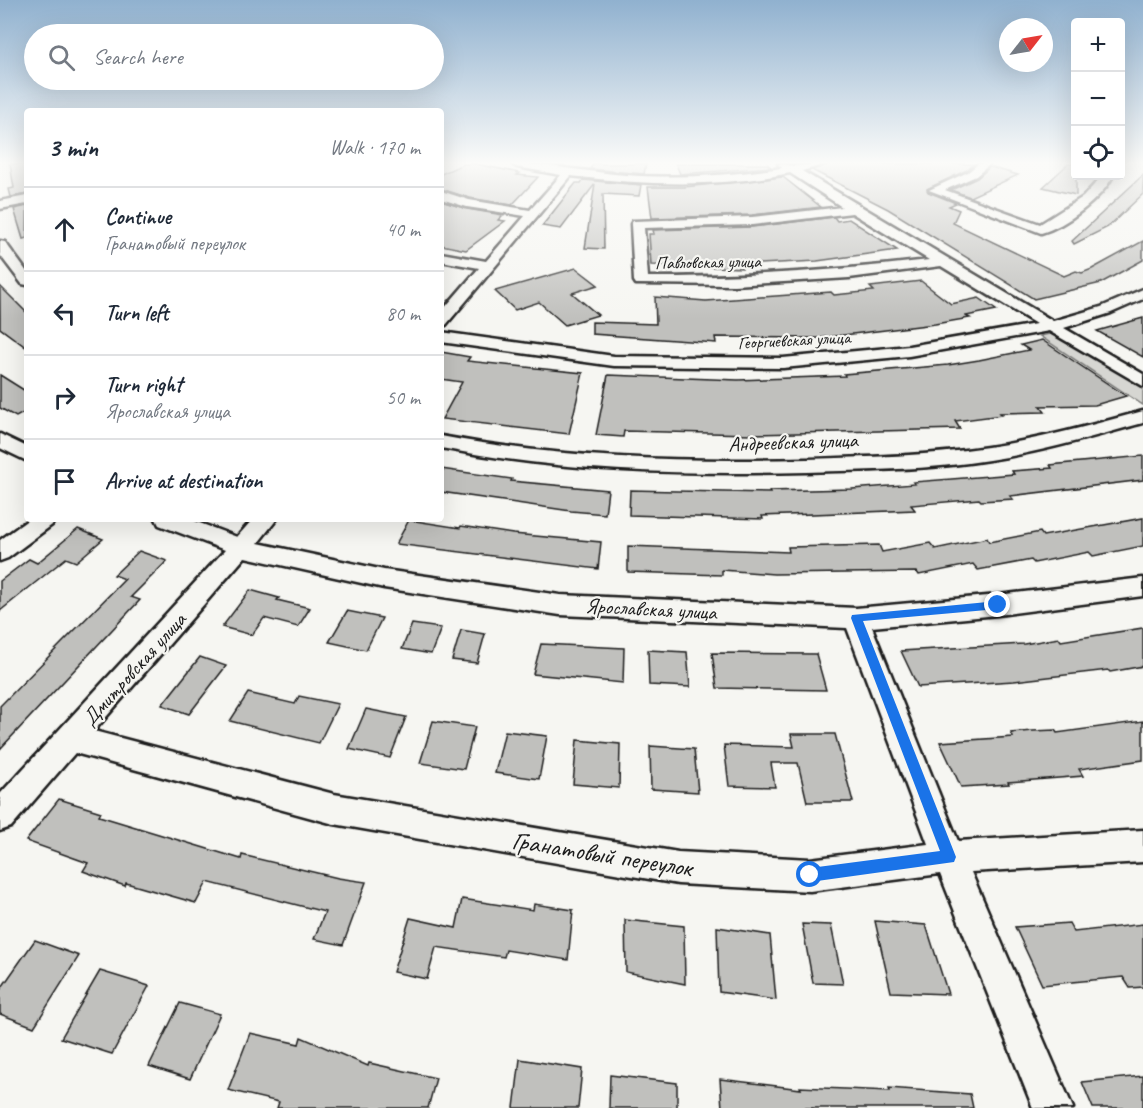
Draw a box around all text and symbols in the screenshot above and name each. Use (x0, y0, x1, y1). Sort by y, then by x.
north arrow (999, 18, 1053, 72)
map controls (1071, 18, 1125, 180)
button: + (1071, 18, 1125, 72)
search box (24, 24, 444, 90)
icon: search (45, 41, 78, 74)
text: Search here (93, 43, 183, 71)
button: − (1071, 72, 1125, 126)
button: locate (1071, 126, 1125, 180)
text: 3 min (48, 131, 98, 164)
text: Walk · 170 m (330, 135, 420, 160)
text: Continue (105, 203, 171, 231)
icon: ahead (48, 213, 81, 246)
text: 40 m (386, 217, 420, 242)
text: Гранатовый переулок (105, 231, 245, 256)
street label: Павловская улица (655, 250, 762, 274)
icon: left (48, 297, 81, 330)
text: Turn left (105, 299, 169, 327)
text: 80 m (386, 301, 420, 326)
street label: Георгиевская улица (737, 326, 853, 354)
text: Turn right (105, 371, 182, 399)
icon: right (48, 381, 81, 414)
text: 50 m (386, 385, 420, 410)
text: Ярославская улица (105, 399, 230, 424)
street label: Андреевская улица (728, 427, 860, 457)
icon: arrive (48, 465, 81, 498)
text: Arrive at destination (105, 467, 262, 495)
route end (984, 591, 1010, 617)
street label: Ярославская улица (585, 593, 719, 626)
street label: Дмитровская улица (76, 606, 193, 731)
street label: Гранатовый переулок (510, 823, 697, 885)
route start (796, 861, 822, 887)

